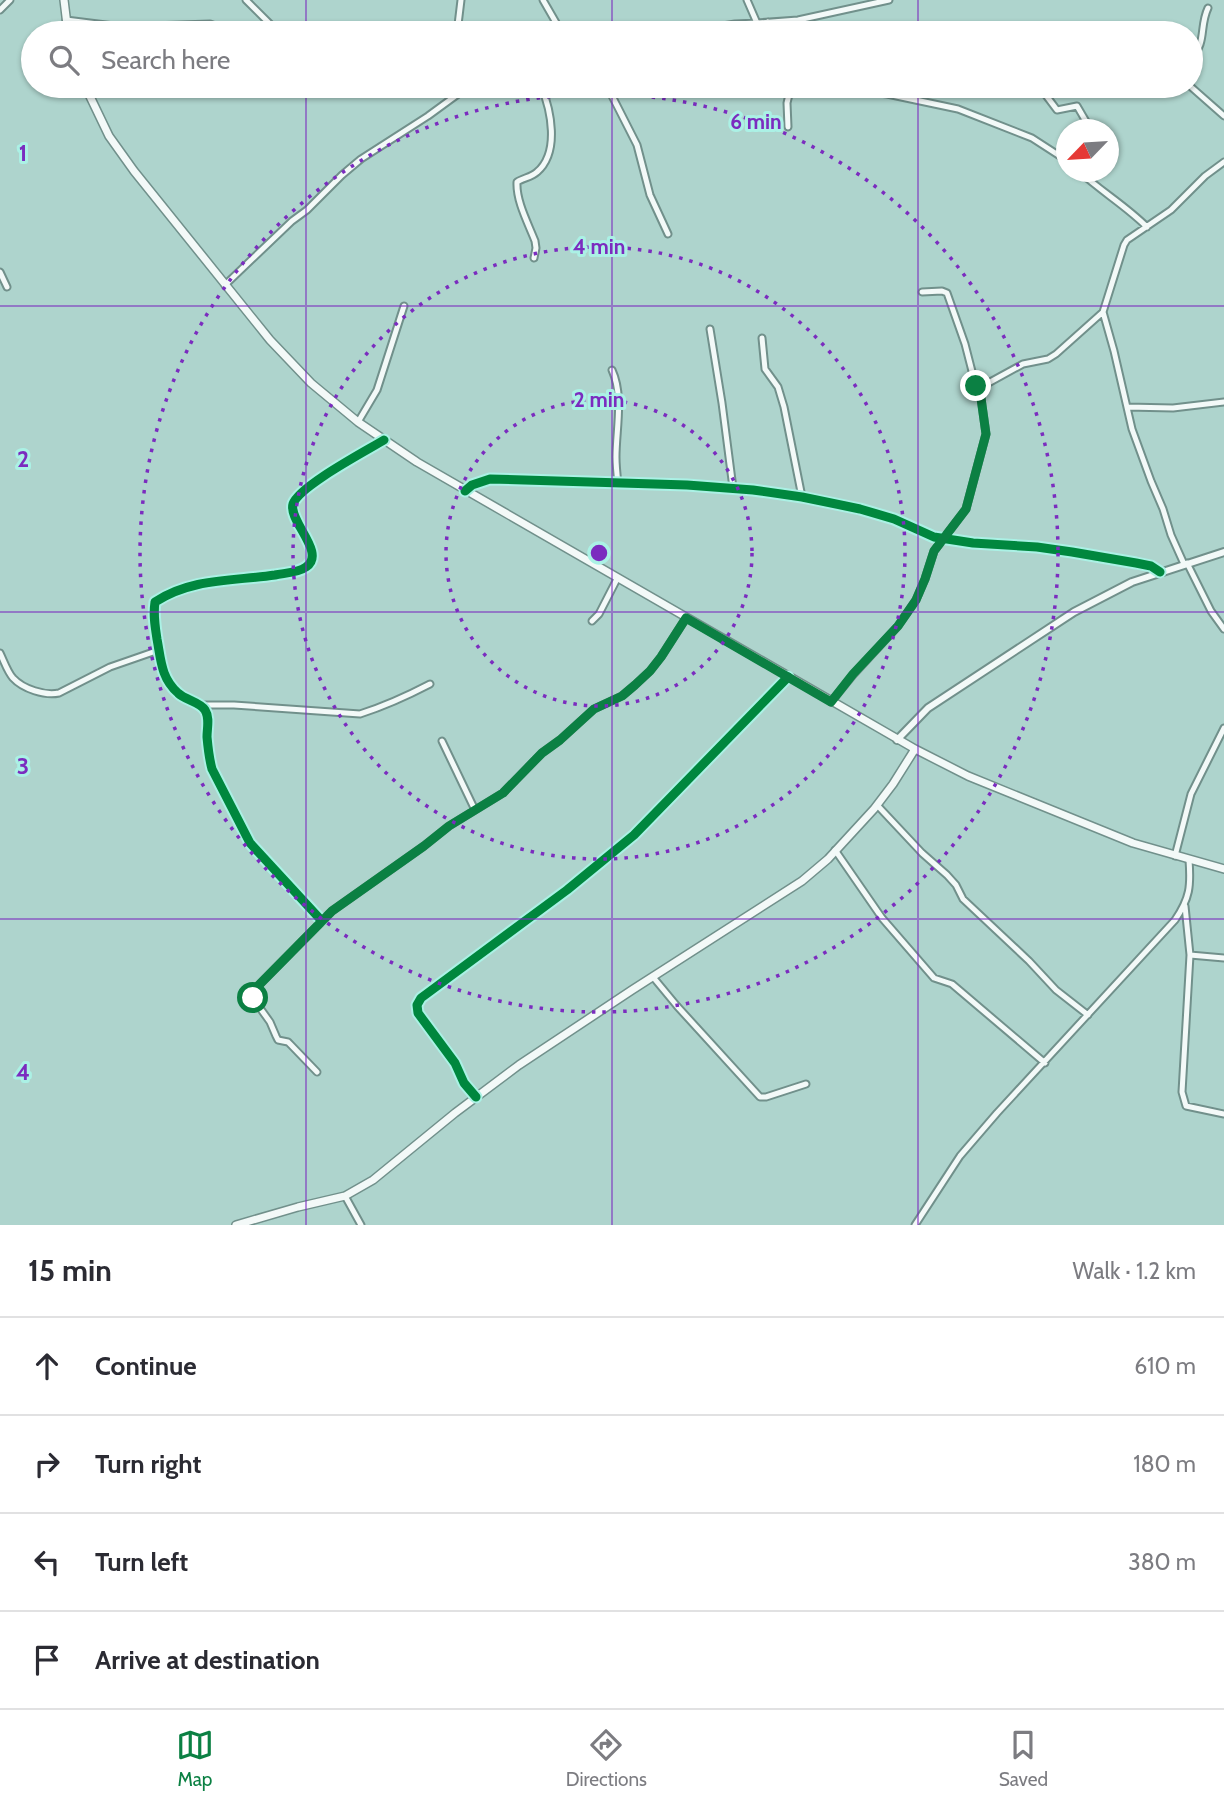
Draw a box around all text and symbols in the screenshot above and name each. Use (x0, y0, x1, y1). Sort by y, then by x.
search box (21, 21, 1203, 98)
icon: search (45, 41, 83, 79)
text: Search here (101, 44, 230, 76)
text: 6 min (730, 109, 782, 134)
north arrow (1056, 119, 1119, 182)
text: 1 (19, 139, 27, 167)
text: 4 min (573, 234, 625, 259)
route end (960, 370, 991, 401)
text: 2 min (574, 387, 624, 412)
text: 2 (17, 445, 29, 473)
centre of rings (587, 541, 611, 565)
text: 3 (17, 752, 29, 780)
route start (237, 982, 268, 1013)
text: 4 (16, 1058, 30, 1086)
text: 15 min (28, 1252, 112, 1289)
text: Walk · 1.2 km (1073, 1257, 1196, 1285)
icon: ahead (28, 1347, 66, 1385)
text: Continue (95, 1350, 197, 1382)
text: 610 m (1134, 1352, 1196, 1380)
icon: right (28, 1445, 66, 1483)
text: Turn right (95, 1448, 201, 1480)
text: 180 m (1133, 1450, 1196, 1478)
icon: left (28, 1543, 66, 1581)
text: Turn left (95, 1546, 188, 1578)
text: 380 m (1128, 1548, 1196, 1576)
icon: arrive (28, 1641, 66, 1679)
text: Arrive at destination (95, 1644, 320, 1676)
tab: Map (176, 1726, 214, 1791)
tab: Directions (566, 1726, 647, 1791)
tab: Saved (999, 1726, 1048, 1791)

